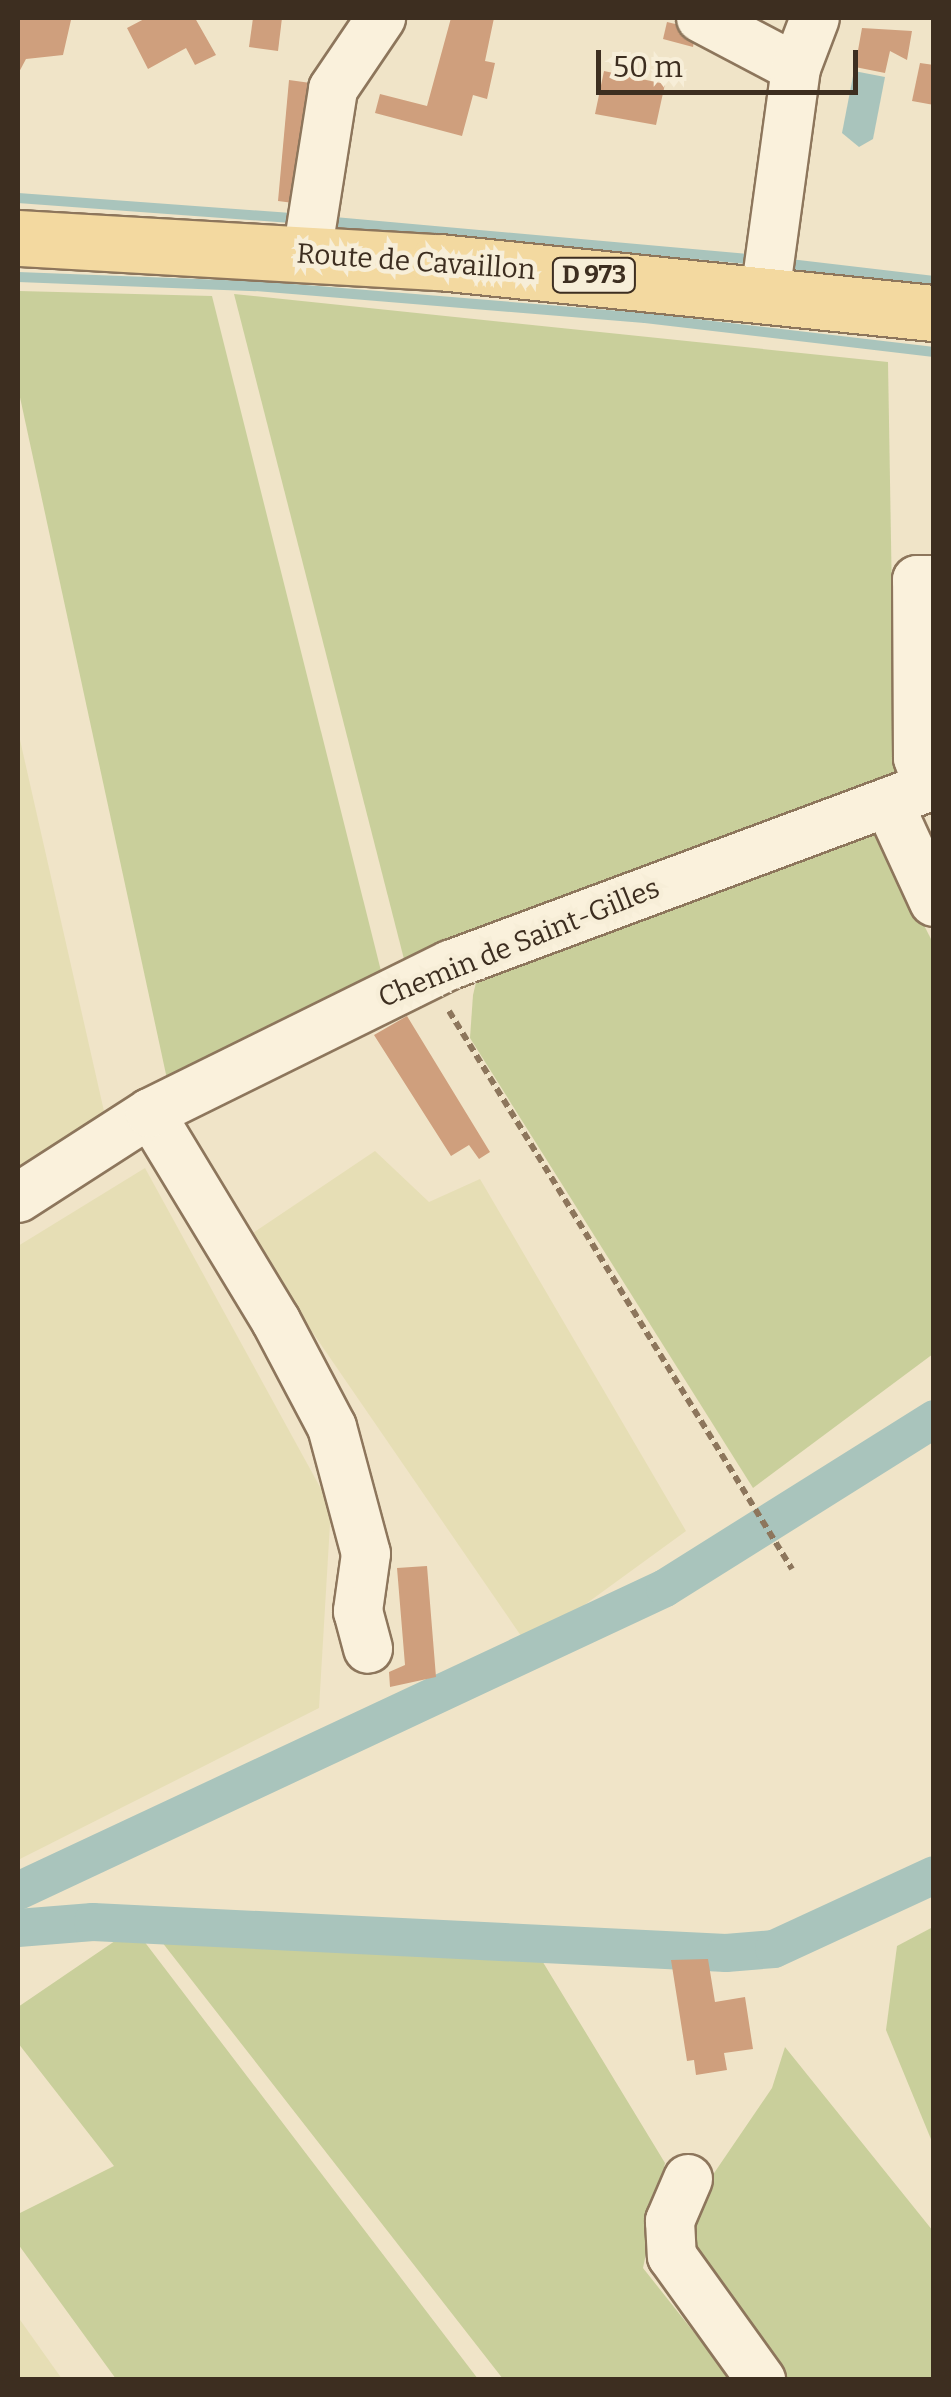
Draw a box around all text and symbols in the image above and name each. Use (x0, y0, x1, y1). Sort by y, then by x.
scale bar (601, 30, 864, 92)
text: 50 m (613, 49, 683, 85)
street label: Route de Cavaillon (295, 237, 537, 287)
road number: D 973 (552, 255, 636, 295)
street label: Chemin de Saint-Gilles (374, 871, 664, 1015)

